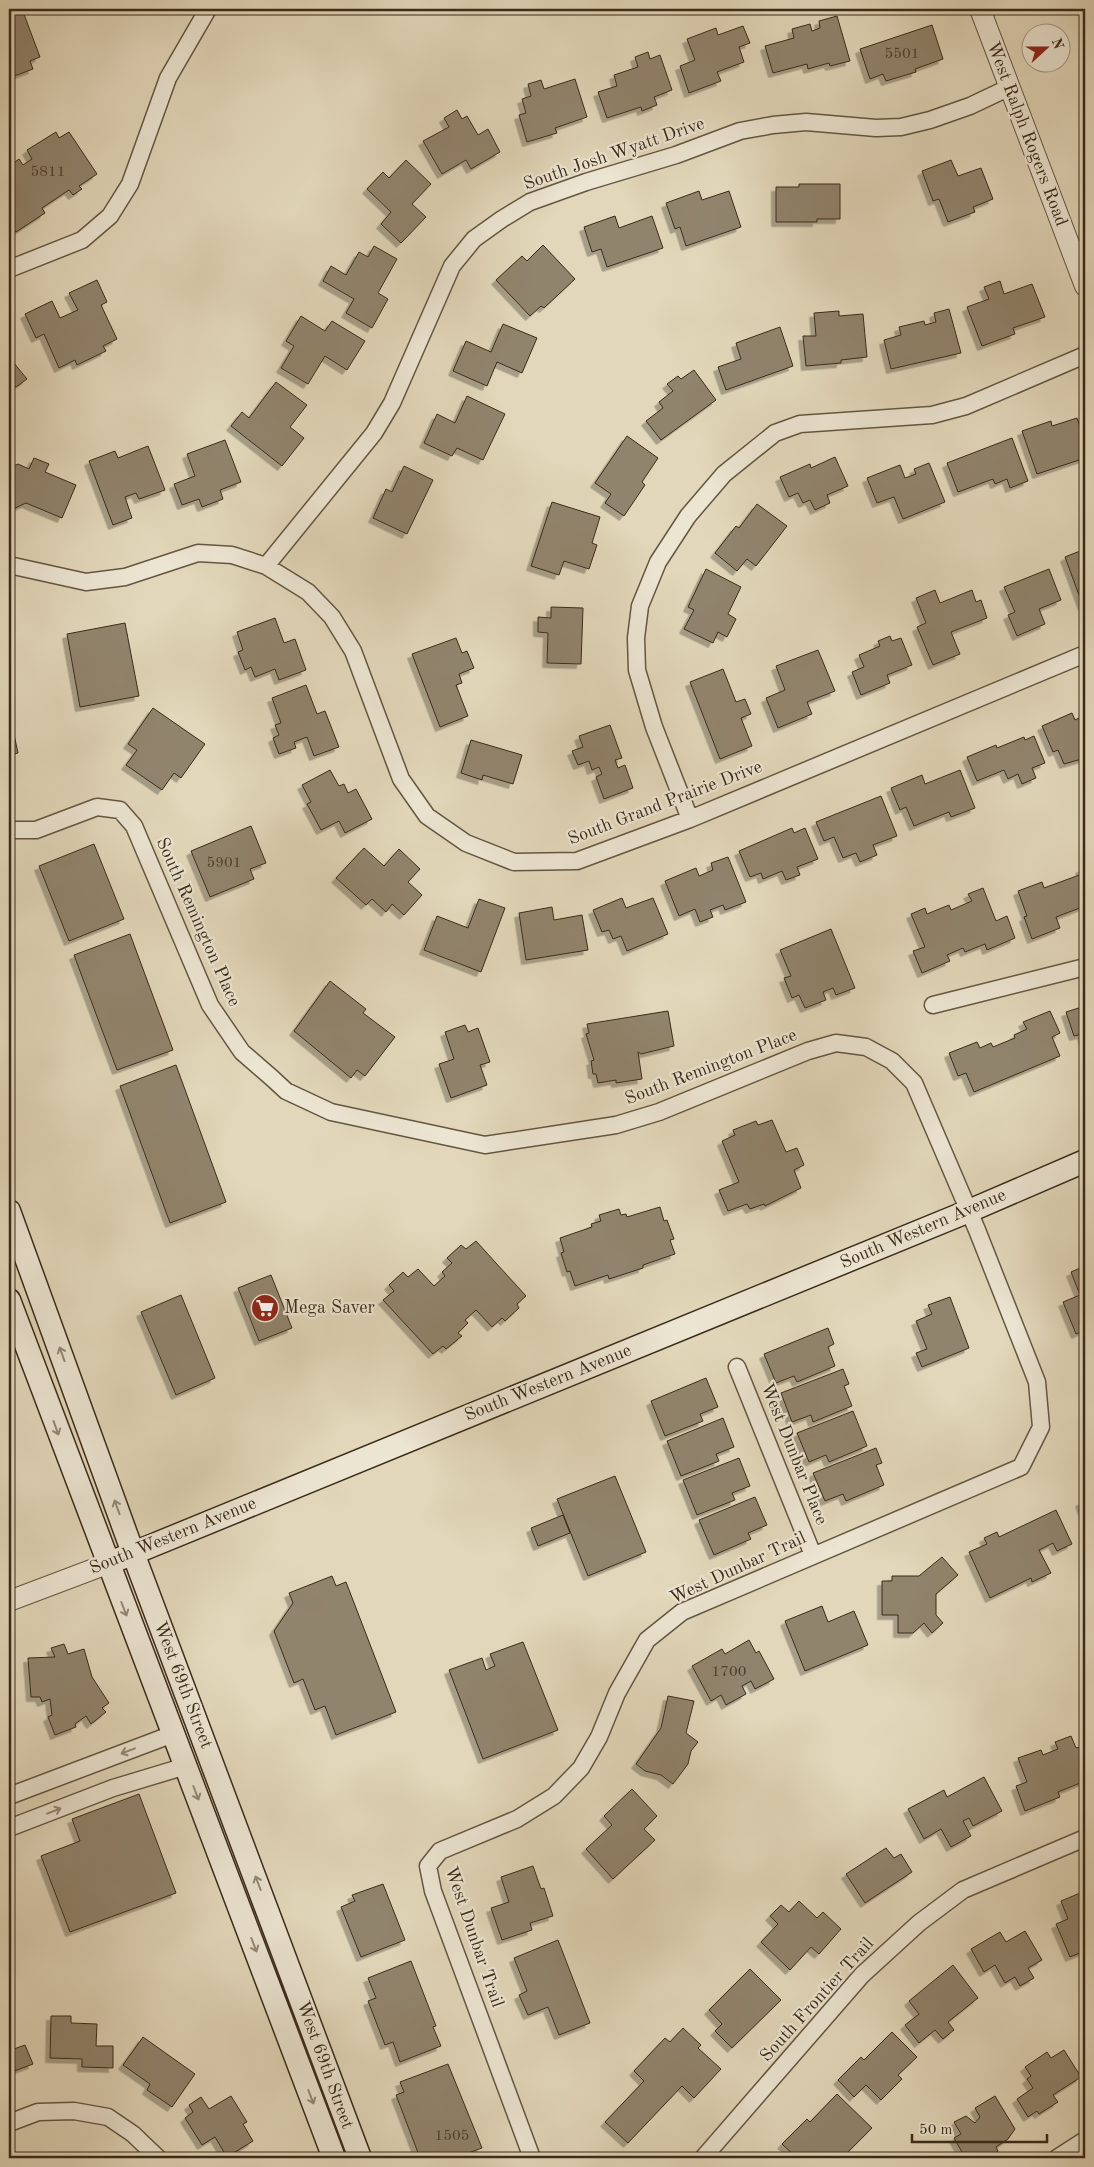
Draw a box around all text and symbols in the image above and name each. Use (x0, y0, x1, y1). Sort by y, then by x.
north arrow (1022, 22, 1072, 72)
text: N (1049, 36, 1066, 51)
street label: West Ralph Rogers Road (984, 39, 1070, 229)
house number: 5501 (885, 47, 919, 62)
street label: South Josh Wyatt Drive (521, 115, 707, 193)
house number: 5811 (31, 165, 65, 180)
street label: South Grand Prairie Drive (565, 758, 765, 848)
street label: South Remington Place (153, 835, 243, 1009)
house number: 5901 (207, 856, 241, 871)
street label: South Remington Place (622, 1026, 800, 1108)
street label: South Western Avenue (837, 1186, 1009, 1272)
supermarket icon: Mega Saver (250, 1293, 280, 1323)
place label: Mega Saver (284, 1299, 375, 1317)
street label: South Western Avenue (462, 1341, 634, 1425)
one-way arrow (57, 1347, 66, 1362)
street label: West Dunbar Place (757, 1381, 831, 1527)
one-way arrow (52, 1420, 61, 1435)
street label: South Western Avenue (87, 1494, 259, 1578)
one-way arrow (112, 1500, 121, 1515)
street label: West Dunbar Trail (667, 1529, 809, 1607)
one-way arrow (120, 1601, 130, 1616)
street label: West 69th Street (150, 1619, 216, 1751)
house number: 1700 (712, 1665, 746, 1680)
one-way arrow (121, 1747, 136, 1756)
one-way arrow (192, 1785, 201, 1800)
one-way arrow (46, 1806, 61, 1815)
street label: West Dunbar Trail (441, 1864, 507, 2010)
one-way arrow (253, 1876, 262, 1891)
street label: South Frontier Trail (757, 1935, 877, 2065)
one-way arrow (250, 1937, 259, 1952)
street label: West 69th Street (294, 1999, 356, 2131)
one-way arrow (307, 2089, 316, 2104)
scale bar (912, 2112, 1046, 2144)
text: 50 m (919, 2123, 953, 2138)
house number: 1505 (435, 2129, 469, 2144)

